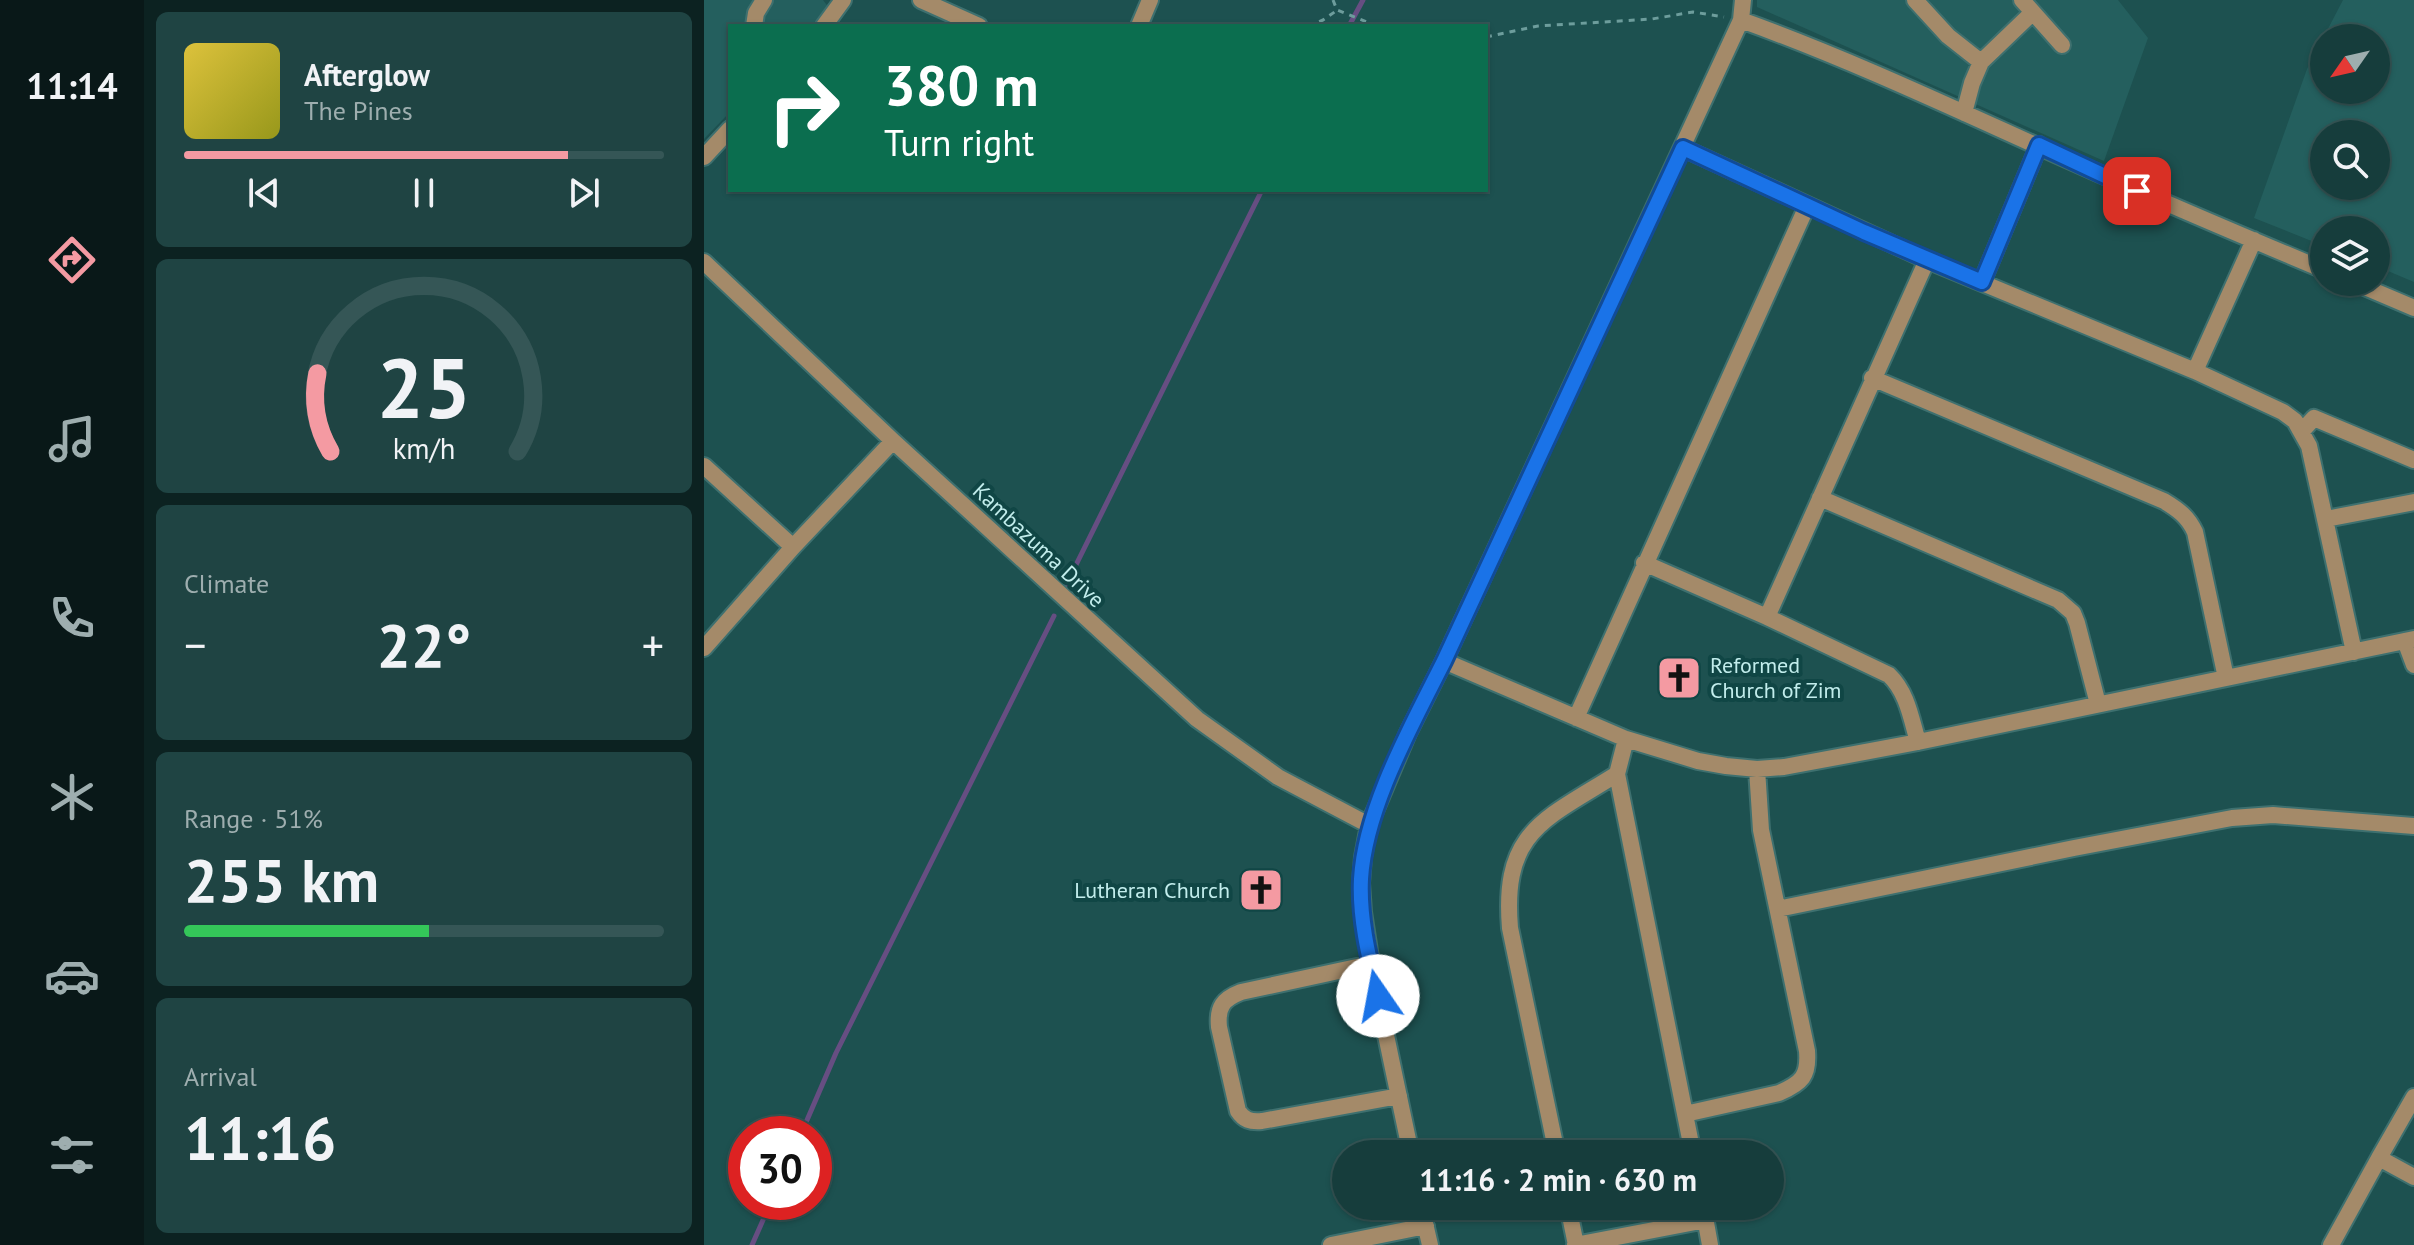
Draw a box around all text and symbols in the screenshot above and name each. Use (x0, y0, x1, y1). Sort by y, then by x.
north arrow (2310, 24, 2390, 104)
map controls (2310, 24, 2390, 296)
text: 380 m (884, 49, 1039, 121)
text: Afterglow (304, 55, 430, 94)
icon: right (752, 56, 856, 160)
text: 11:14 (26, 62, 118, 109)
text: The Pines (304, 94, 413, 127)
text: Turn right (884, 119, 1034, 166)
button: search (2310, 120, 2390, 200)
pin (2103, 157, 2171, 225)
icon: arrive (2115, 169, 2159, 213)
icon: previous (242, 171, 286, 215)
icon: pause (402, 171, 446, 215)
icon: next (562, 171, 606, 215)
button: layers (2310, 216, 2390, 296)
icon: directions (44, 232, 100, 288)
text: 25 (377, 332, 471, 440)
icon: music (44, 411, 100, 467)
text: km/h (393, 430, 455, 467)
street label: Kambazuma Drive (967, 477, 1111, 613)
text: Climate (184, 567, 269, 600)
icon: phone (44, 590, 100, 646)
text: 22° (377, 606, 471, 684)
text: − (184, 616, 206, 673)
text: + (642, 616, 664, 673)
place label: Reformed Church of Zim (1710, 651, 1841, 704)
church icon: Reformed Church of Zim (1655, 654, 1703, 702)
icon: climate (44, 769, 100, 825)
text: Range · 51% (184, 802, 323, 835)
text: 255 km (184, 841, 379, 919)
church icon: Lutheran Church (1237, 866, 1285, 914)
place label: Lutheran Church (1074, 876, 1230, 904)
icon: car (44, 948, 100, 1004)
position arrow (1336, 954, 1420, 1038)
text: Arrival (184, 1060, 257, 1093)
text: 11:16 (184, 1099, 336, 1177)
speed limit sign: 30 (728, 1116, 832, 1220)
icon: filters (44, 1127, 100, 1183)
text: 11:16 · 2 min · 630 m (1419, 1160, 1697, 1199)

